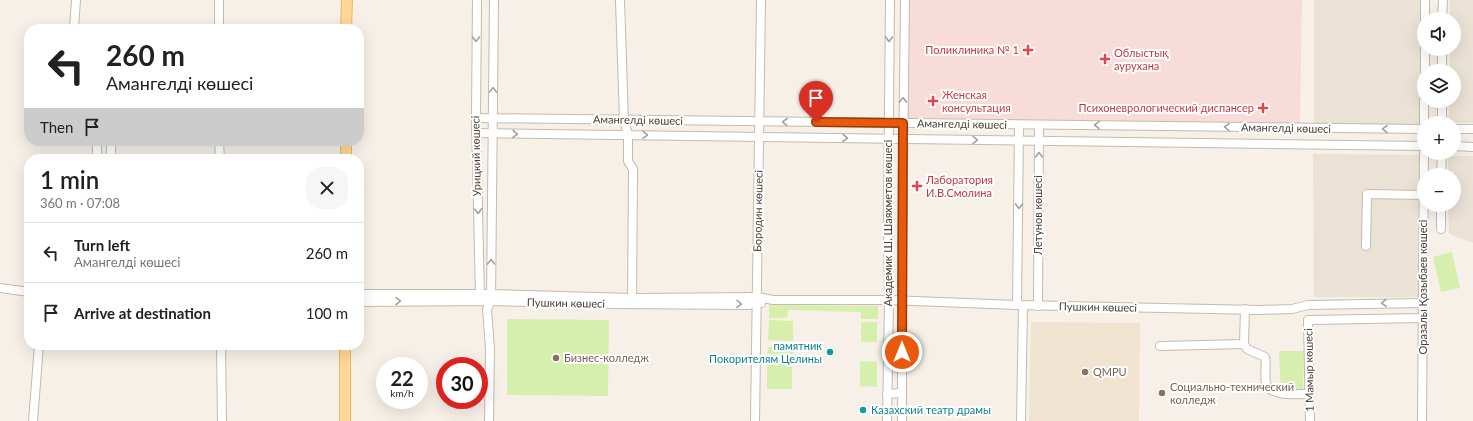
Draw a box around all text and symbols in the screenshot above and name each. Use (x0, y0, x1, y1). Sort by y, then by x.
map controls (1417, 12, 1461, 212)
button: sound (1417, 12, 1461, 56)
one-way arrow (472, 36, 480, 42)
one-way arrow (885, 36, 893, 42)
text: 260 m (106, 38, 185, 72)
icon: left (40, 40, 92, 92)
place label: Поликлиника № 1 (925, 43, 1019, 56)
marker: Поликлиника № 1 (1022, 44, 1034, 56)
place label: Облыстық аурухана (1114, 46, 1169, 72)
marker: Облыстық аурухана (1099, 53, 1111, 65)
button: layers (1417, 64, 1461, 108)
text: Амангелді көшесі (106, 72, 253, 94)
pin (799, 81, 833, 122)
one-way arrow (489, 87, 497, 93)
icon: arrive (805, 87, 827, 109)
place label: Женская консультация (942, 88, 1011, 114)
marker: Женская консультация (927, 95, 939, 107)
one-way arrow (899, 97, 907, 103)
place label: Психоневрологический диспансер (1079, 101, 1254, 114)
marker: Психоневрологический диспансер (1257, 102, 1269, 114)
street label: Амангелді көшесі (593, 112, 684, 127)
street label: Урицкий көшесі (468, 115, 483, 197)
icon: arrive (81, 116, 103, 138)
street label: Амангелді көшесі (917, 116, 1008, 131)
button: + (1417, 116, 1461, 160)
text: Then (40, 118, 73, 136)
one-way arrow (782, 118, 788, 126)
street label: Амангелді көшесі (1241, 120, 1332, 135)
one-way arrow (1094, 121, 1100, 130)
one-way arrow (1224, 123, 1230, 131)
one-way arrow (1382, 125, 1388, 133)
one-way arrow (512, 129, 518, 138)
one-way arrow (642, 131, 648, 139)
one-way arrow (842, 134, 848, 142)
one-way arrow (972, 136, 978, 144)
street label: Академик Ш. Шаяхметов көшесі (881, 139, 894, 306)
one-way arrow (1035, 152, 1043, 158)
text: 1 min (40, 165, 99, 194)
button: close (306, 167, 348, 209)
button: − (1417, 168, 1461, 212)
street label: Бородин көшесі (750, 170, 765, 252)
place label: Лаборатория И.В.Смолина (925, 173, 993, 199)
street label: Летунов көшесі (1031, 175, 1044, 256)
marker: Лаборатория И.В.Смолина (911, 180, 923, 192)
text: 360 m · 07:08 (40, 195, 120, 211)
one-way arrow (1014, 203, 1023, 209)
one-way arrow (473, 208, 482, 214)
street label: Оразалы Қозыбаев көшесі (1416, 219, 1429, 354)
text: Turn left (74, 236, 130, 254)
icon: left (40, 242, 62, 264)
text: 260 m (306, 244, 348, 262)
text: Амангелді көшесі (74, 254, 180, 270)
one-way arrow (487, 259, 495, 265)
street label: Пушкин көшесі (527, 295, 606, 310)
one-way arrow (395, 297, 401, 306)
street label: Пушкин көшесі (1059, 299, 1138, 314)
one-way arrow (1381, 299, 1387, 307)
one-way arrow (736, 300, 742, 309)
icon: arrive (40, 302, 62, 324)
text: Arrive at destination (74, 304, 211, 322)
text: 100 m (306, 304, 348, 322)
street label: 1 Мамыр көшесі (1301, 328, 1316, 412)
position arrow (881, 331, 923, 373)
place label: памятник Покорителям Целины (709, 339, 822, 365)
marker: памятник Покорителям Целины (825, 347, 835, 357)
place label: Бизнес-колледж (564, 351, 649, 364)
marker: Бизнес-колледж (551, 353, 561, 363)
speed limit sign: 30 (436, 357, 488, 409)
place label: QMPU (1093, 365, 1127, 378)
text: 22 (390, 366, 414, 390)
marker: QMPU (1080, 367, 1090, 377)
place label: Социально-технический колледж (1170, 380, 1294, 406)
text: km/h (390, 387, 414, 399)
marker: Социально-технический колледж (1157, 388, 1167, 398)
place label: Казахский театр драмы (871, 403, 991, 416)
marker: Казахский театр драмы (858, 405, 868, 415)

